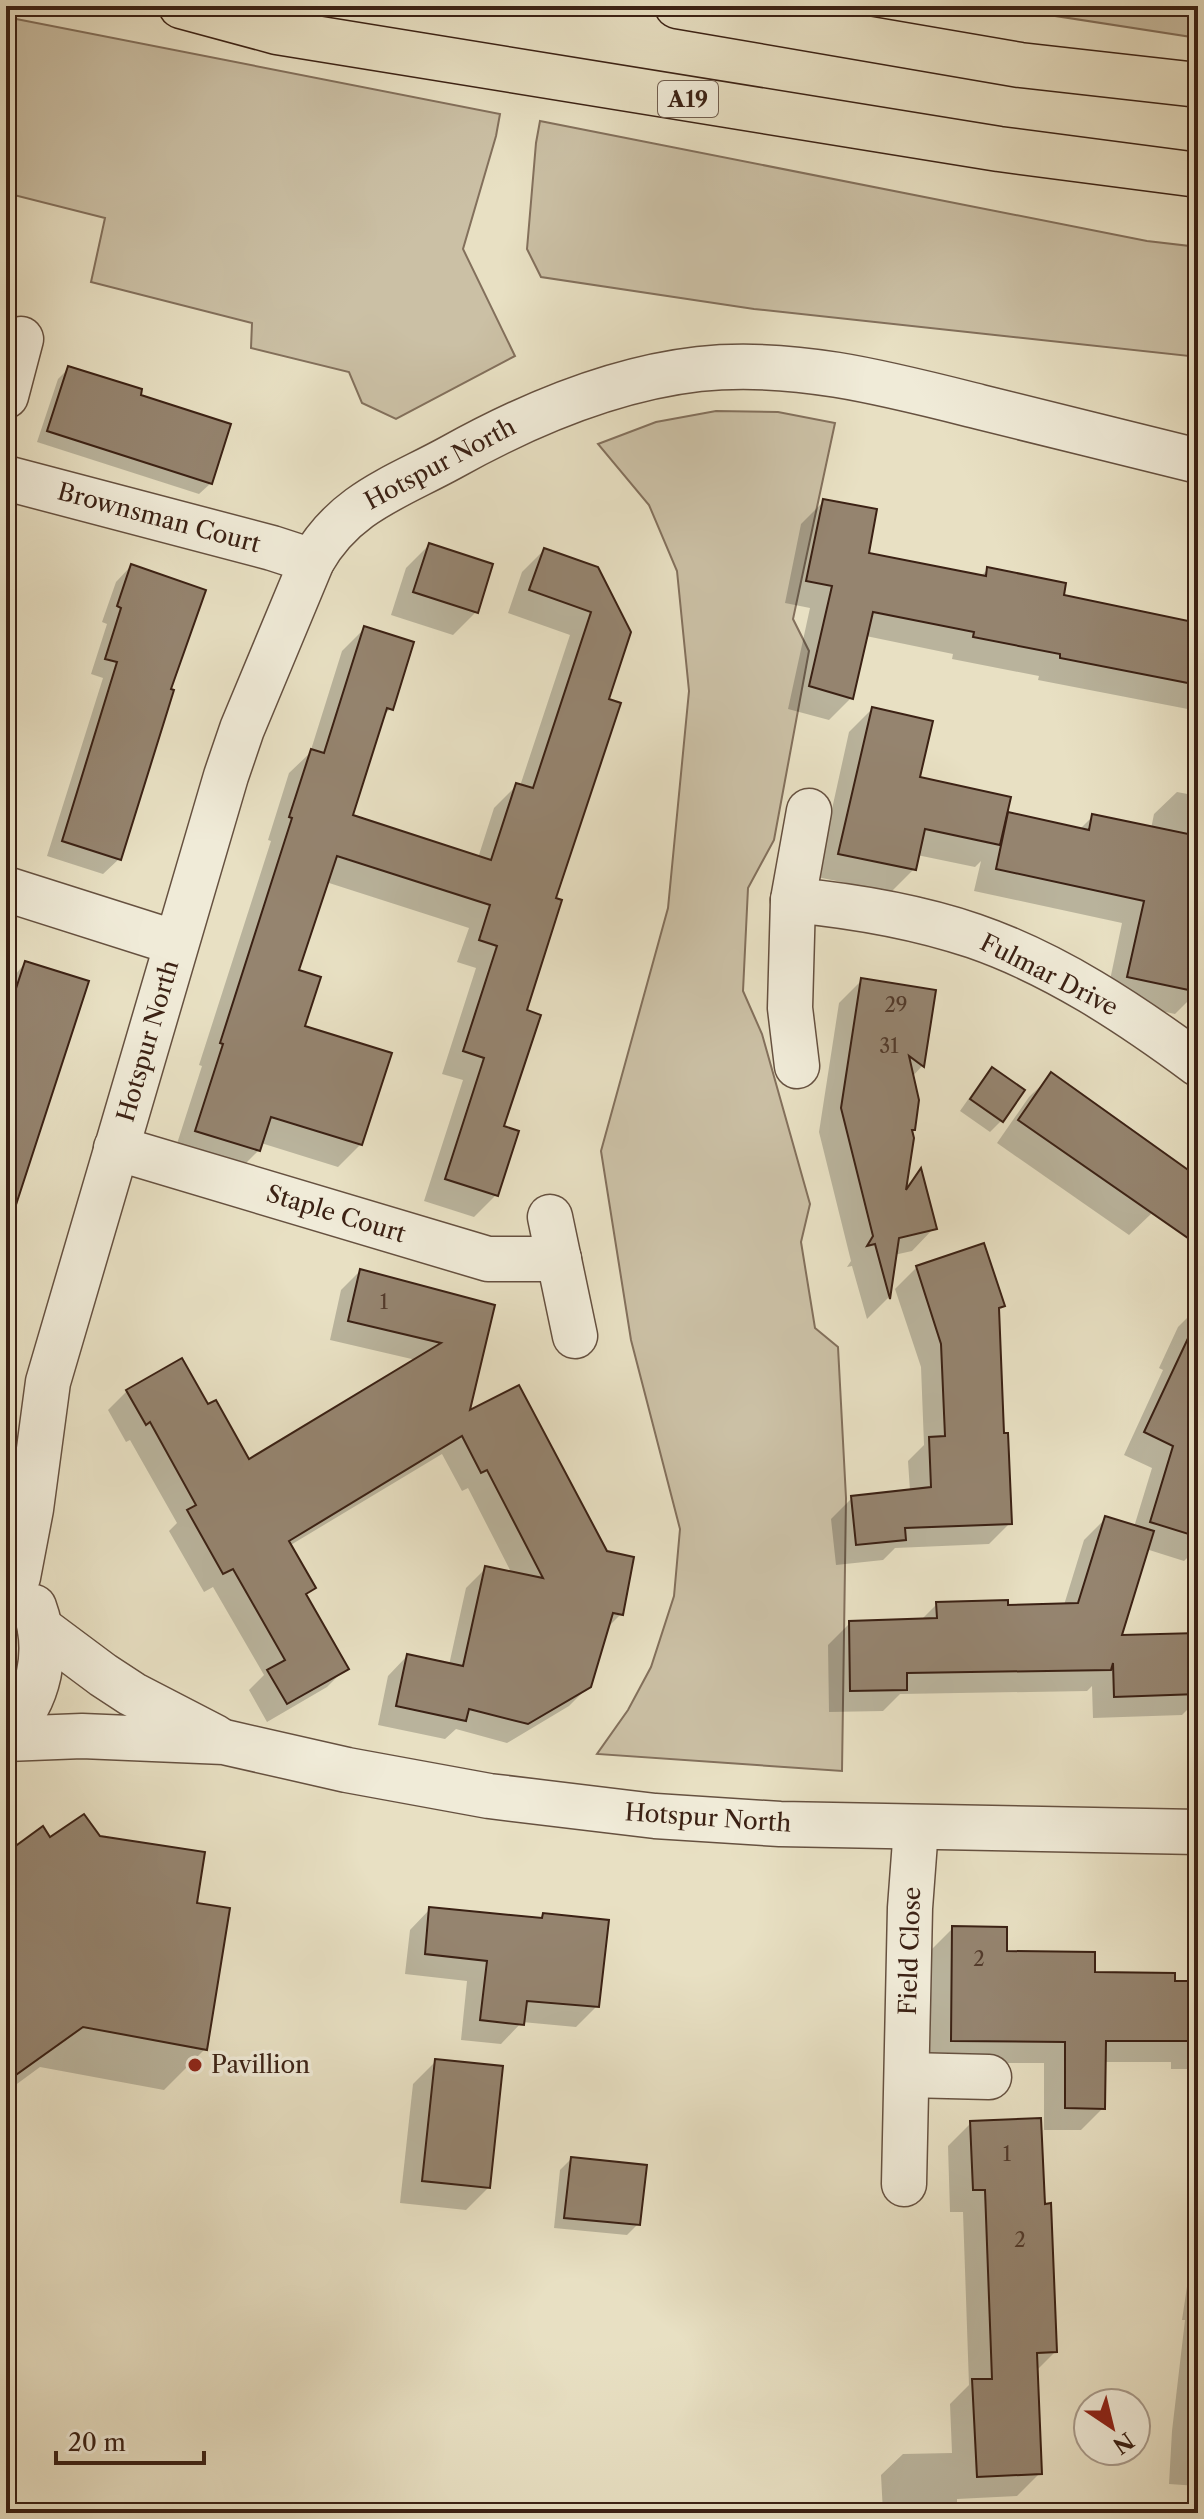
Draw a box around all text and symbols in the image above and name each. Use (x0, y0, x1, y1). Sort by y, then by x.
road number: A19 (658, 81, 718, 117)
street label: Hotspur North (359, 412, 520, 516)
street label: Brownsman Court (54, 476, 264, 559)
street label: Fulmar Drive (975, 927, 1123, 1022)
street label: Hotspur North (111, 957, 184, 1125)
house number: 29 (884, 993, 908, 1017)
house number: 31 (879, 1034, 899, 1058)
street label: Staple Court (263, 1179, 410, 1249)
house number: 1 (380, 1290, 389, 1314)
street label: Hotspur North (624, 1797, 792, 1838)
street label: Field Close (893, 1886, 926, 2016)
house number: 2 (973, 1947, 985, 1971)
place label: Pavillion (211, 2050, 310, 2079)
marker: Pavillion (186, 2056, 204, 2074)
house number: 1 (1003, 2142, 1012, 2166)
house number: 2 (1014, 2228, 1026, 2252)
north arrow (1072, 2387, 1152, 2467)
scale bar (56, 2415, 204, 2465)
text: N (1108, 2426, 1139, 2460)
text: 20 m (68, 2428, 126, 2457)

